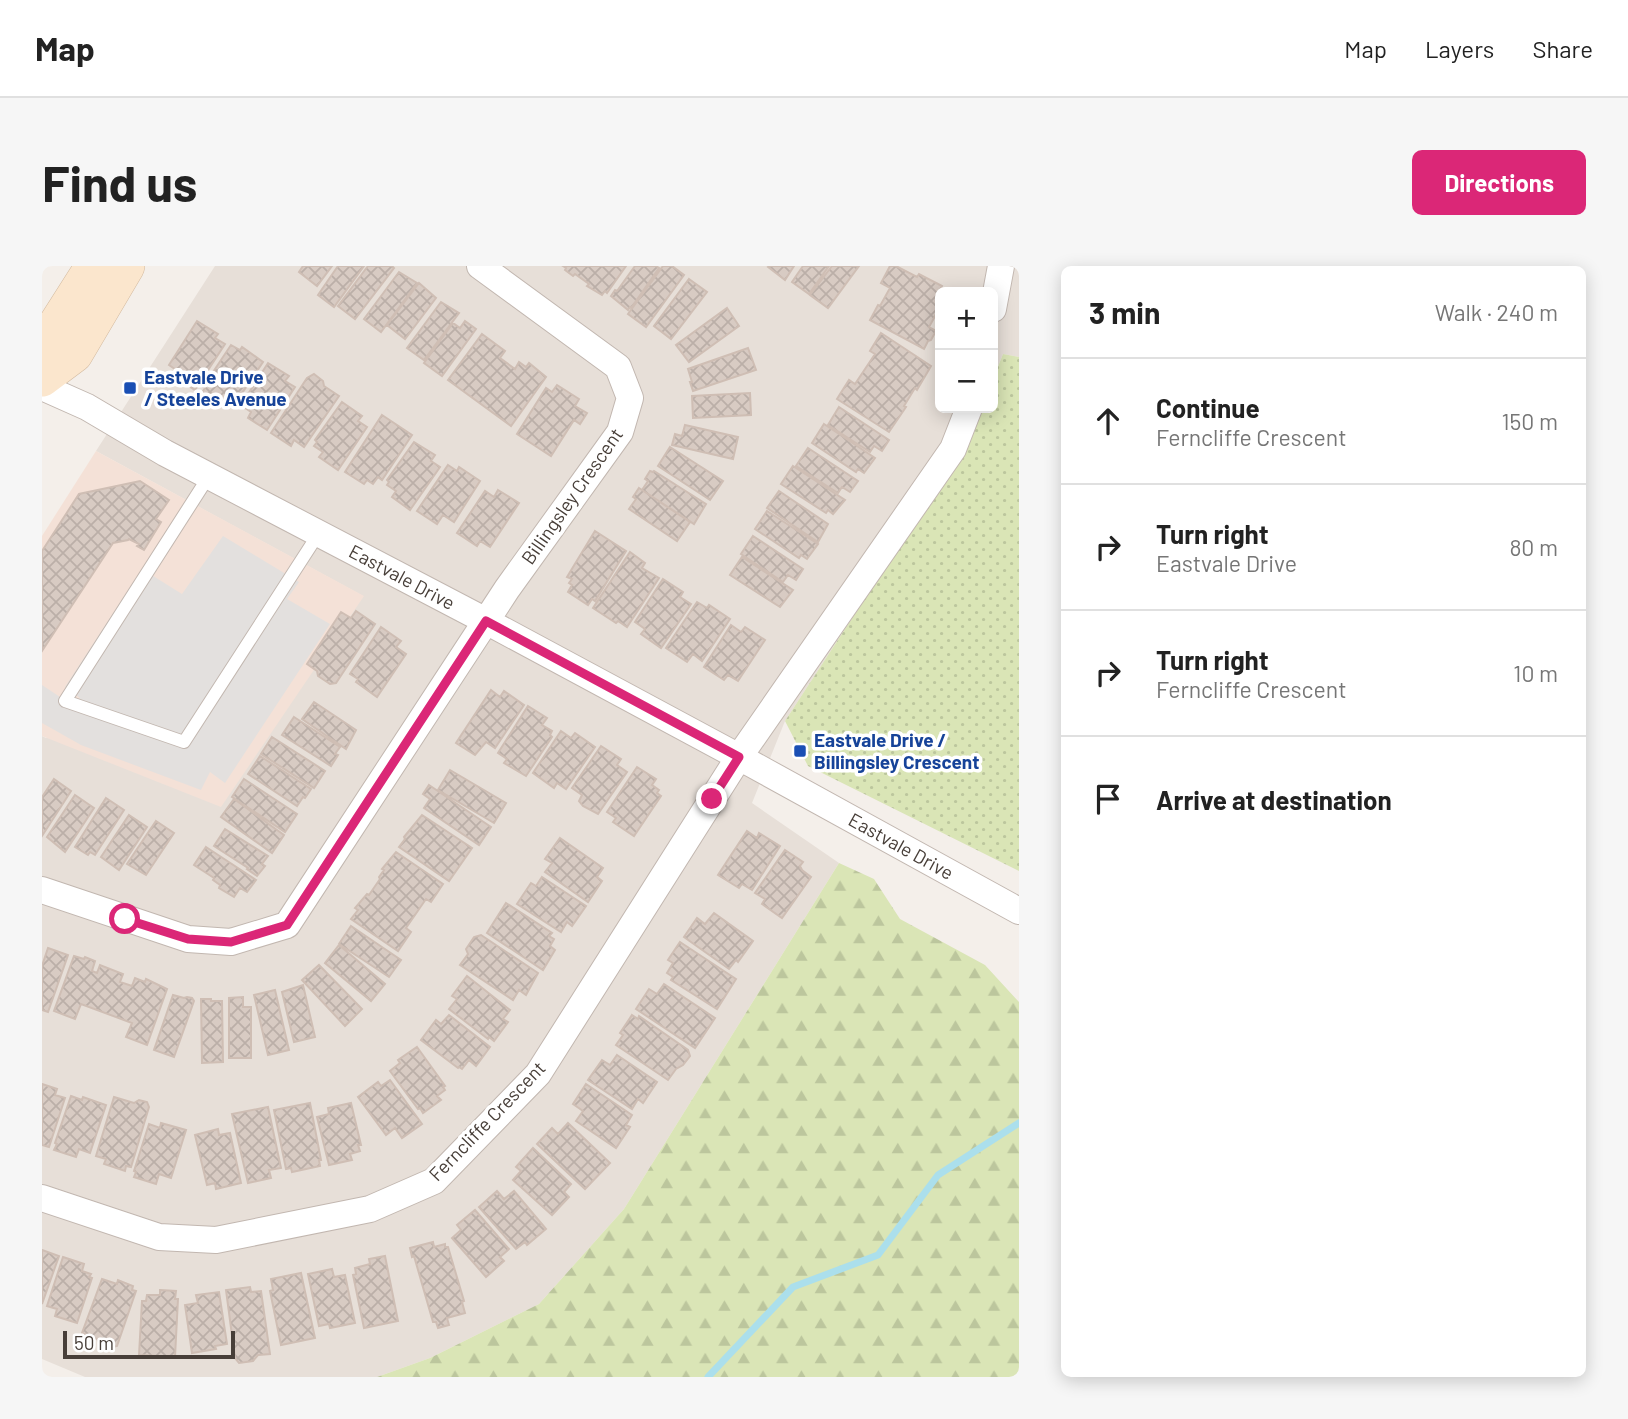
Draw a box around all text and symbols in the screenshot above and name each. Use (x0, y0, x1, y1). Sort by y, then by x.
text: Map (35, 28, 95, 68)
text: Map (1344, 34, 1387, 63)
text: Layers (1425, 34, 1494, 63)
text: Share (1532, 34, 1593, 63)
button: Directions (1412, 150, 1586, 215)
text: Find us (42, 153, 197, 212)
map controls (935, 287, 998, 413)
button: + (935, 287, 998, 350)
text: 3 min (1089, 294, 1160, 330)
text: Walk · 240 m (1435, 298, 1558, 326)
button: − (935, 350, 998, 413)
place label: Eastvale Drive / Steeles Avenue (144, 365, 287, 410)
marker: Eastvale Drive / Steeles Avenue (122, 380, 138, 396)
text: Continue (1156, 392, 1260, 423)
icon: ahead (1089, 402, 1127, 440)
text: 150 m (1502, 407, 1558, 435)
street label: Billingsley Crescent (516, 423, 627, 568)
text: Ferncliffe Crescent (1156, 423, 1347, 451)
text: Turn right (1156, 518, 1269, 549)
icon: right (1089, 528, 1127, 566)
text: 80 m (1509, 533, 1558, 561)
street label: Eastvale Drive (345, 539, 459, 614)
text: Eastvale Drive (1156, 549, 1297, 577)
text: Turn right (1156, 644, 1269, 675)
icon: right (1089, 654, 1127, 692)
text: 10 m (1513, 659, 1558, 687)
text: Ferncliffe Crescent (1156, 675, 1347, 703)
place label: Eastvale Drive / Billingsley Crescent (814, 728, 979, 773)
marker: Eastvale Drive / Billingsley Crescent (792, 743, 808, 759)
icon: arrive (1089, 780, 1127, 818)
route end (696, 783, 727, 814)
text: Arrive at destination (1156, 784, 1392, 815)
street label: Eastvale Drive (845, 807, 958, 884)
route start (109, 903, 140, 934)
street label: Ferncliffe Crescent (424, 1056, 550, 1185)
scale bar (63, 1328, 234, 1360)
text: 50 m (74, 1331, 114, 1354)

